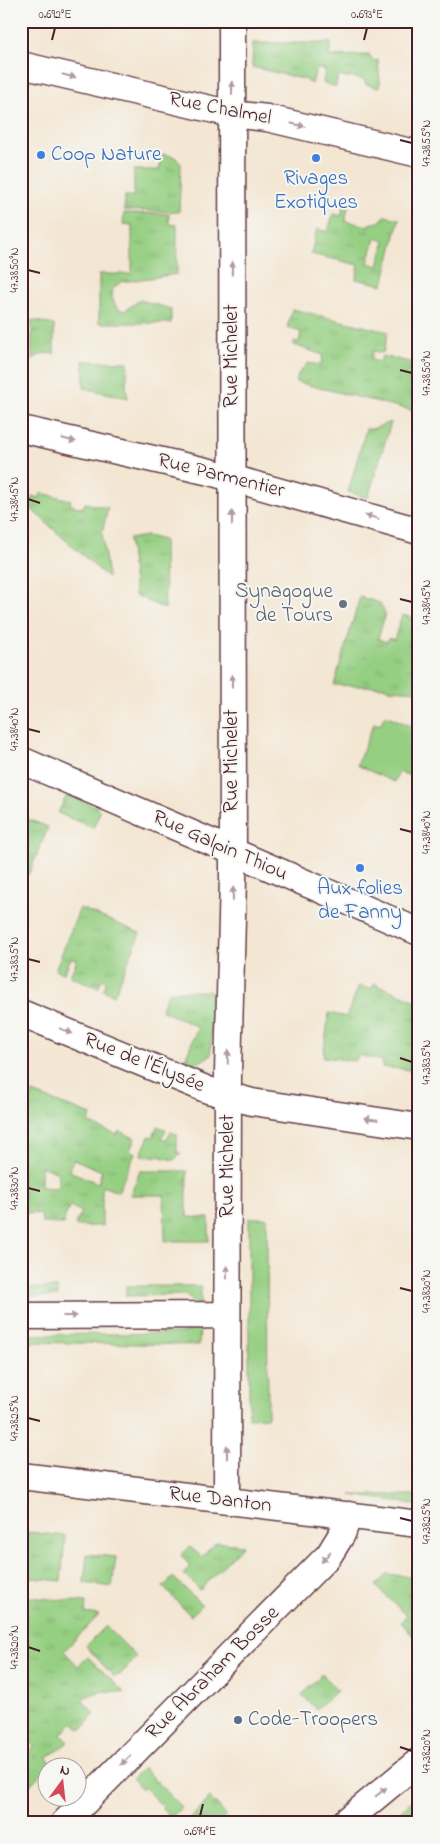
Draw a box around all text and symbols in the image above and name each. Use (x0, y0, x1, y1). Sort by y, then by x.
text: 0.692°E (39, 6, 71, 24)
text: 0.693°E (351, 6, 383, 24)
one-way arrow (61, 72, 76, 80)
one-way arrow (228, 80, 236, 96)
street label: Rue Chalmel (166, 84, 274, 134)
text: 47.3855°N (418, 120, 436, 166)
one-way arrow (290, 121, 305, 129)
place label: Coop Nature (51, 140, 162, 170)
marker: Coop Nature (35, 149, 47, 161)
marker: Rivages Exotiques (310, 152, 322, 164)
place label: Rivages Exotiques (274, 164, 358, 218)
text: 47.3850°N (6, 247, 24, 293)
one-way arrow (228, 260, 236, 276)
street label: Rue Michelet (217, 304, 247, 408)
text: 47.3850°N (418, 350, 436, 396)
one-way arrow (61, 436, 76, 444)
street label: Rue Parmentier (154, 446, 288, 506)
text: 47.3845°N (6, 477, 24, 521)
one-way arrow (228, 510, 236, 526)
one-way arrow (364, 513, 379, 521)
place label: Synagogue de Tours (235, 577, 334, 631)
text: 47.3845°N (418, 580, 436, 624)
marker: Synagogue de Tours (337, 598, 349, 610)
one-way arrow (228, 672, 236, 688)
text: 47.3840°N (6, 707, 24, 751)
street label: Rue Michelet (217, 709, 247, 813)
street label: Rue Galpin Thiou (147, 803, 293, 889)
text: 47.3840°N (418, 810, 436, 854)
marker: Aux folies de Fanny (354, 862, 366, 874)
place label: Aux folies de Fanny (317, 874, 403, 930)
one-way arrow (229, 886, 237, 902)
text: 47.3835°N (6, 937, 24, 981)
street label: Rue de l'Élysée (78, 1025, 209, 1103)
one-way arrow (59, 1028, 73, 1036)
text: 47.3835°N (418, 1040, 436, 1084)
one-way arrow (225, 1049, 233, 1065)
street label: Rue Michelet (213, 1114, 243, 1218)
one-way arrow (362, 1115, 378, 1123)
text: 47.3830°N (6, 1166, 24, 1210)
one-way arrow (223, 1264, 231, 1280)
text: 47.3830°N (418, 1269, 436, 1313)
one-way arrow (62, 1312, 78, 1320)
text: 47.3825°N (6, 1395, 24, 1441)
one-way arrow (223, 1444, 231, 1460)
street label: Rue Danton (167, 1479, 273, 1521)
text: 47.3825°N (418, 1498, 436, 1544)
one-way arrow (321, 1550, 332, 1563)
street label: Rue Abraham Bosse (139, 1599, 287, 1747)
text: 47.3820°N (6, 1625, 24, 1669)
place label: Code-Troopers (248, 1705, 378, 1735)
marker: Code-Troopers (232, 1714, 244, 1726)
text: 47.3820°N (418, 1729, 436, 1773)
one-way arrow (120, 1754, 132, 1766)
north arrow (38, 1756, 88, 1806)
text: N (58, 1760, 72, 1782)
one-way arrow (375, 1787, 387, 1798)
text: 0.694°E (184, 1823, 216, 1841)

